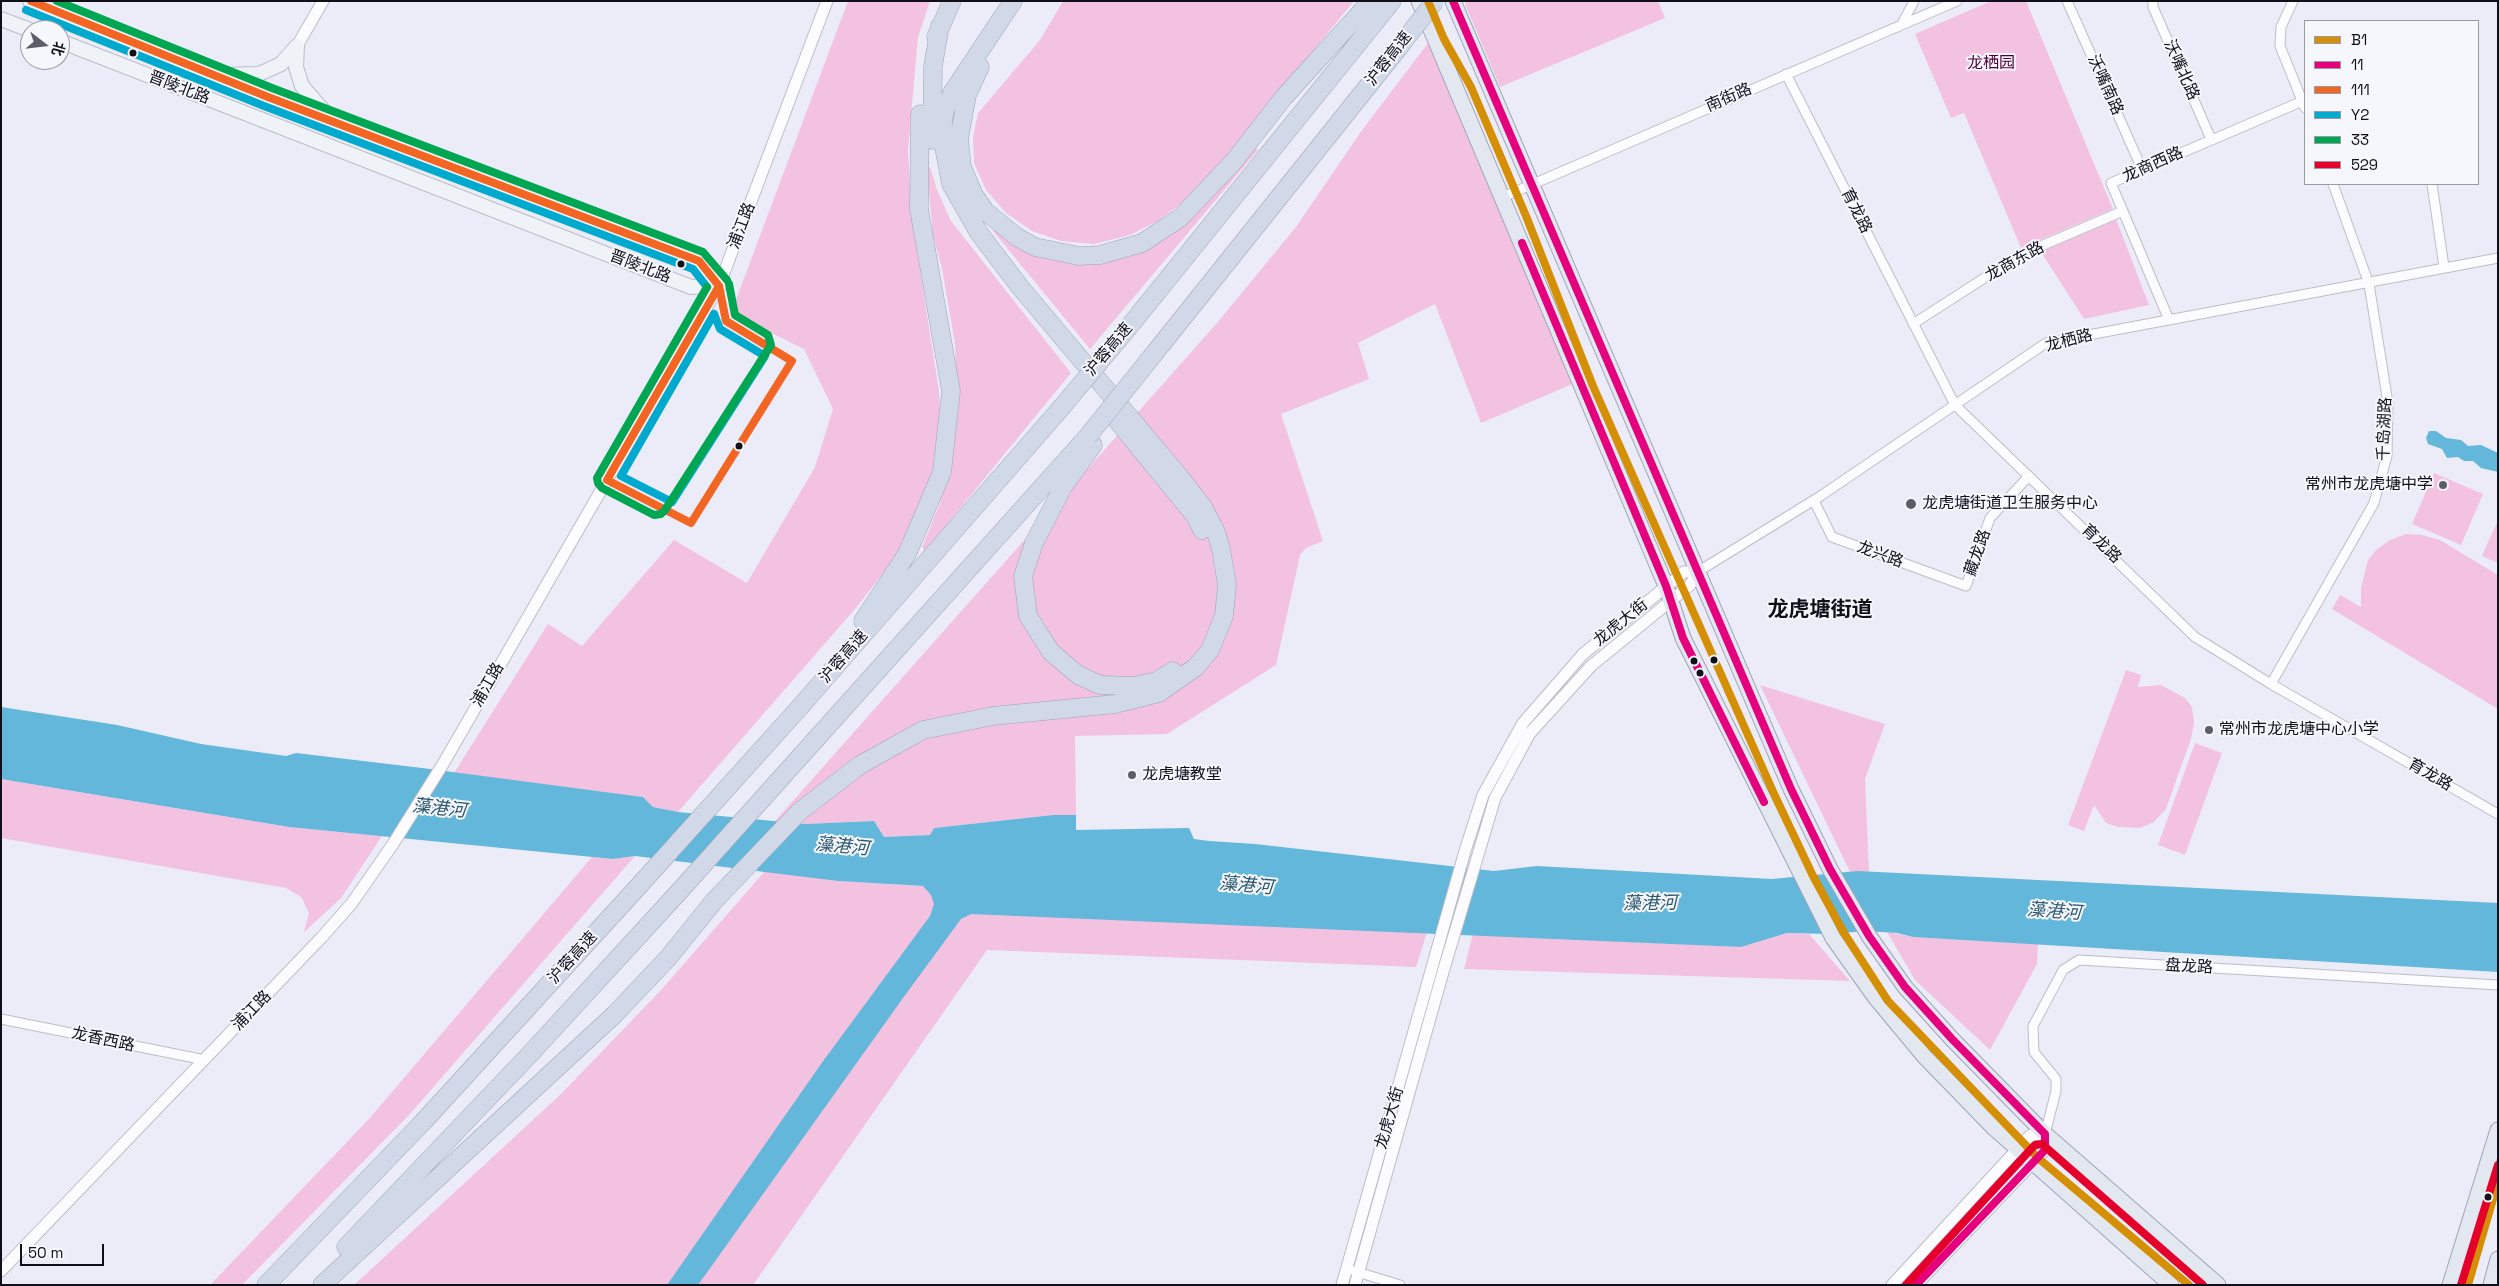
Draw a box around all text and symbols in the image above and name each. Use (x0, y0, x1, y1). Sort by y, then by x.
north arrow (20, 20, 70, 70)
legend (2304, 20, 2479, 185)
street label: 沪蓉高速 (1362, 28, 1416, 90)
text: B1 (2351, 30, 2367, 49)
street label: 沃嘴北路 (2159, 37, 2203, 103)
text: 北 (48, 40, 69, 58)
unlabelled marker (128, 48, 138, 58)
street label: 沃嘴南路 (2083, 52, 2127, 118)
park label: 龙栖园 (1967, 54, 2015, 74)
text: 11 (2351, 55, 2364, 74)
street label: 晋陵北路 (146, 68, 212, 108)
street label: 南街路 (1703, 80, 1755, 116)
text: 111 (2351, 80, 2370, 99)
text: Y2 (2351, 105, 2369, 124)
text: 33 (2351, 130, 2369, 149)
street label: 龙商西路 (2120, 143, 2186, 187)
text: 529 (2351, 155, 2378, 174)
street label: 育龙路 (1837, 185, 1875, 237)
street label: 浦江路 (724, 200, 760, 252)
street label: 龙商东路 (1982, 238, 2048, 286)
street label: 晋陵北路 (607, 247, 673, 287)
unlabelled marker (676, 259, 686, 269)
street label: 沪蓉高速 (1081, 319, 1137, 381)
street label: 龙栖路 (2043, 326, 2095, 356)
street label: 千岛湖路 (2374, 397, 2396, 461)
unlabelled marker (734, 441, 744, 451)
place label: 常州市龙虎塘中学 (2305, 475, 2433, 495)
marker: 常州市龙虎塘中学 (2437, 479, 2449, 491)
place label: 龙虎塘街道卫生服务中心 (1922, 494, 2098, 514)
marker: 龙虎塘街道卫生服务中心 (1904, 497, 1918, 511)
street label: 育龙路 (2077, 520, 2125, 568)
street label: 藏龙路 (1961, 527, 1995, 579)
street label: 龙兴路 (1854, 538, 1906, 572)
street label: 龙虎大街 (1590, 595, 1652, 651)
district label: 龙虎塘街道 (1768, 597, 1872, 623)
street label: 沪蓉高速 (816, 627, 872, 687)
unlabelled marker (1709, 655, 1719, 665)
unlabelled marker (1689, 656, 1699, 666)
street label: 浦江路 (468, 659, 508, 711)
unlabelled marker (1695, 668, 1705, 678)
place label: 常州市龙虎塘中心小学 (2219, 720, 2379, 740)
marker: 常州市龙虎塘中心小学 (2203, 724, 2215, 736)
street label: 育龙路 (2404, 755, 2456, 795)
place label: 龙虎塘教堂 (1142, 765, 1222, 785)
marker: 龙虎塘教堂 (1126, 769, 1138, 781)
water label: 藻港河 (411, 795, 467, 823)
water label: 藻港河 (814, 834, 870, 860)
water label: 藻港河 (1218, 873, 1274, 899)
water label: 藻港河 (1623, 893, 1677, 915)
water label: 藻港河 (2026, 899, 2082, 925)
street label: 沪蓉高速 (544, 928, 602, 988)
street label: 盘龙路 (2165, 956, 2213, 978)
street label: 浦江路 (228, 987, 276, 1035)
street label: 龙香西路 (70, 1024, 136, 1056)
street label: 龙虎大街 (1372, 1085, 1408, 1151)
unlabelled marker (2483, 1192, 2493, 1202)
scale bar (22, 1234, 106, 1266)
text: 50 m (28, 1243, 63, 1262)

